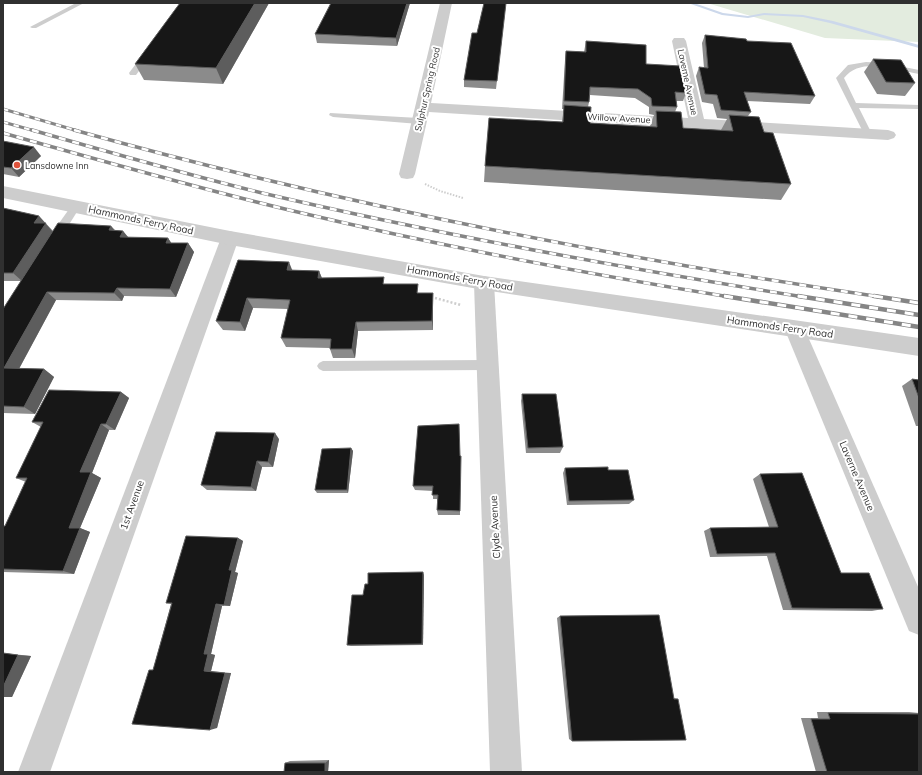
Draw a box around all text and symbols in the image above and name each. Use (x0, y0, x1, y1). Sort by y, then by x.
street label: Sulphur Spring Road (412, 46, 442, 132)
street label: Laverne Avenue (676, 48, 700, 116)
street label: Willow Avenue (587, 111, 651, 125)
marker: Lansdowne Inn (12, 160, 22, 170)
place label: Lansdowne Inn (25, 160, 89, 171)
street label: Hammonds Ferry Road (87, 202, 195, 238)
street label: Hammonds Ferry Road (406, 262, 514, 294)
street label: Hammonds Ferry Road (726, 313, 834, 341)
street label: Laverne Avenue (836, 439, 878, 513)
street label: 1st Avenue (117, 478, 147, 532)
street label: Clyde Avenue (487, 495, 503, 559)

